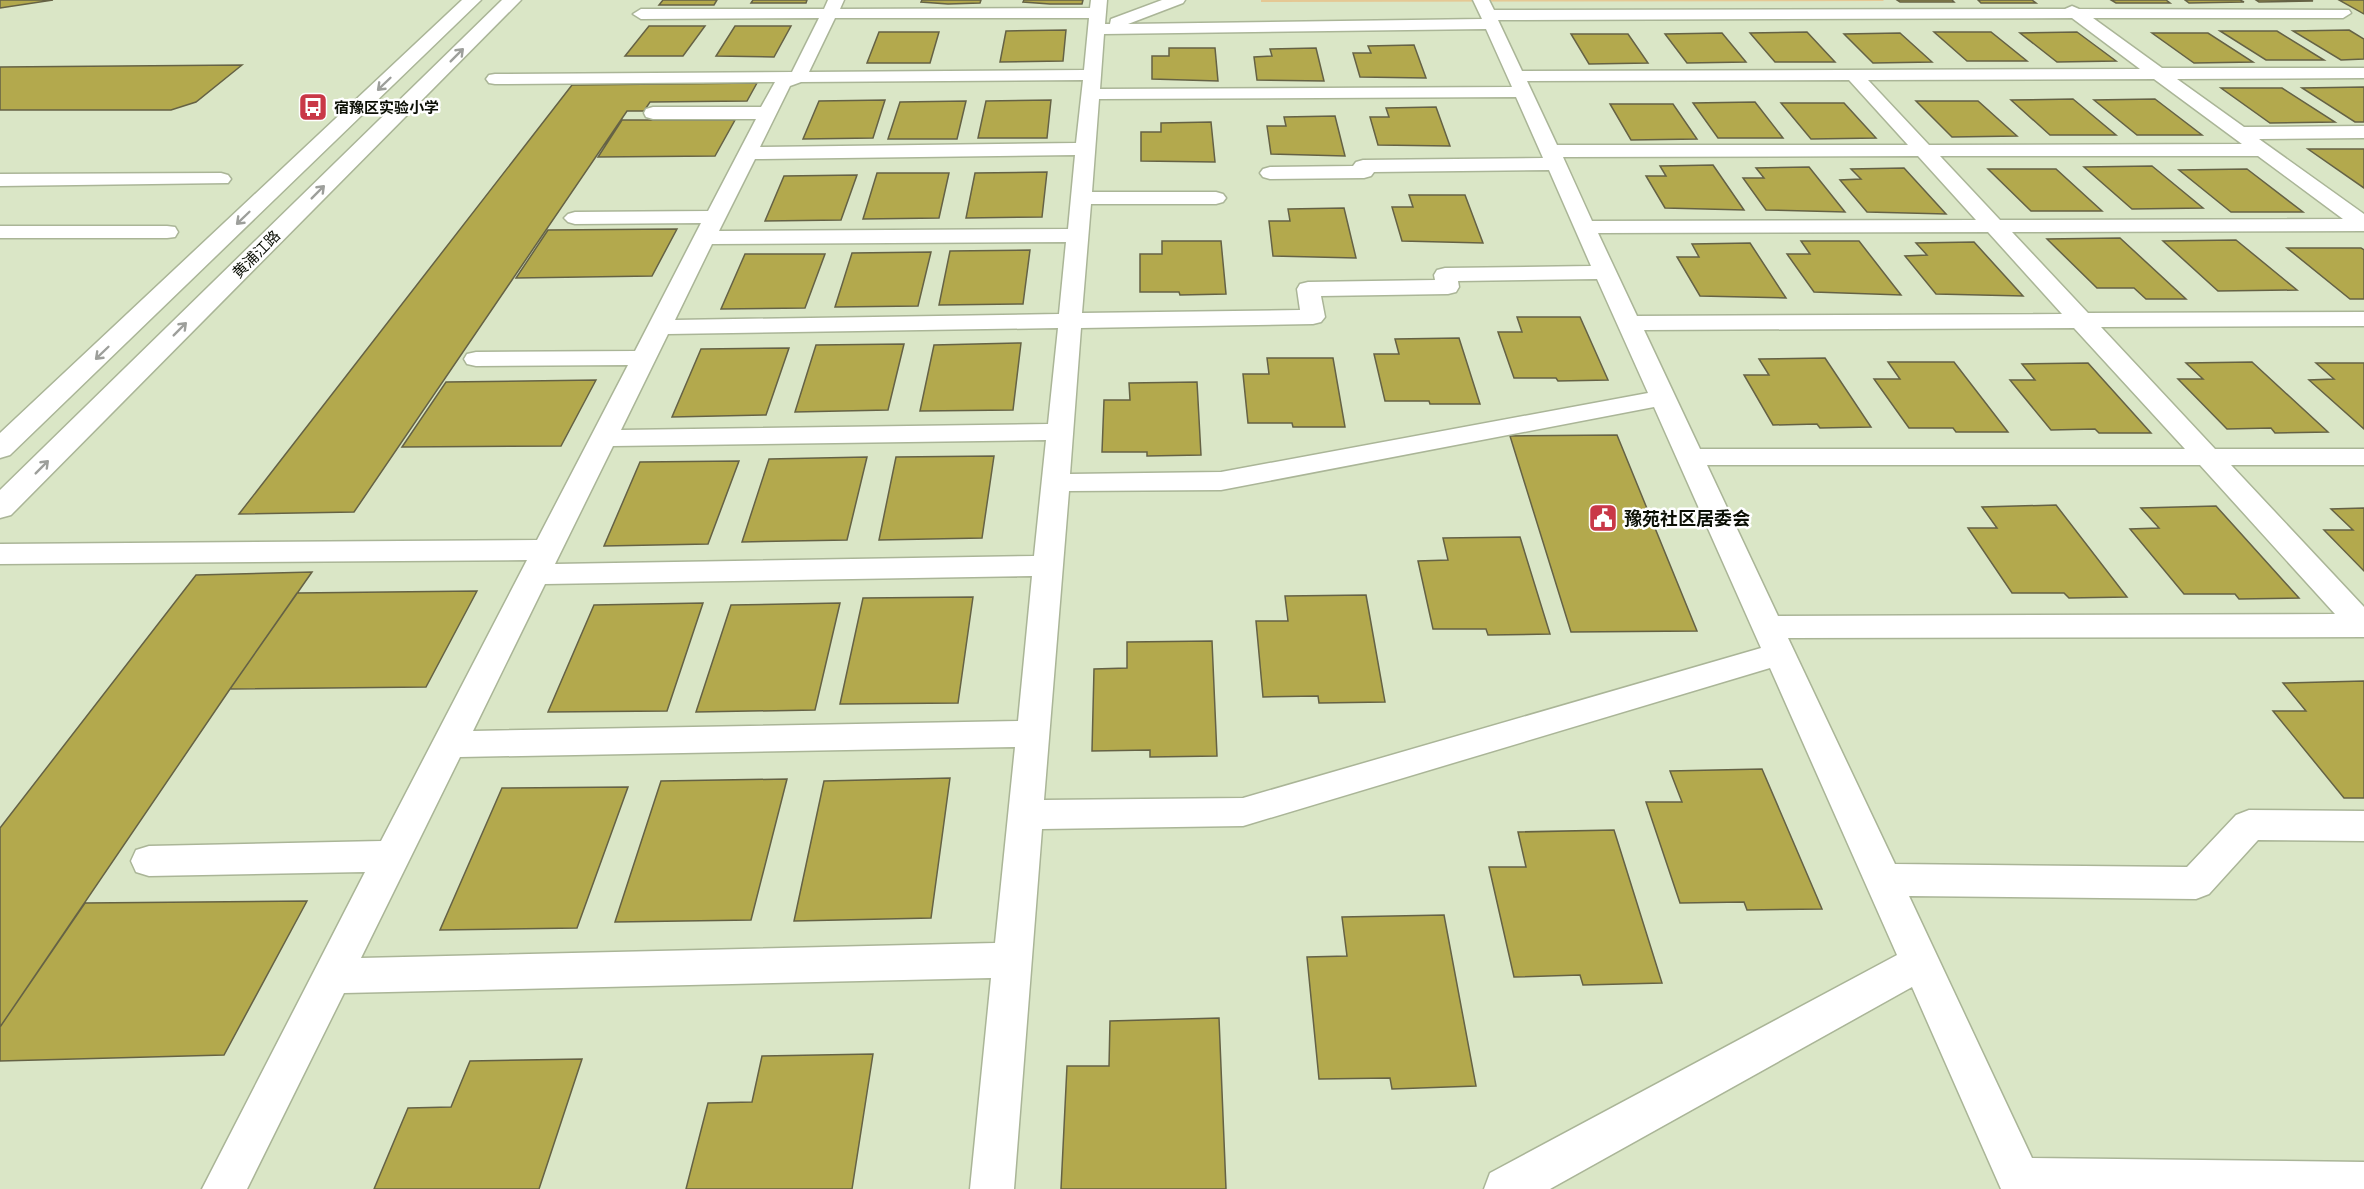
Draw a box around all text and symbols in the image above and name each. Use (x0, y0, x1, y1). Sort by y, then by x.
one-way arrow (449, 47, 464, 62)
one-way arrow (377, 77, 392, 91)
bus stop icon: 宿豫区实验小学 (297, 91, 329, 123)
place label: 宿豫区实验小学 (334, 97, 439, 118)
one-way arrow (311, 185, 326, 199)
one-way arrow (236, 211, 251, 225)
street label: 黄浦江路 (227, 225, 285, 283)
one-way arrow (172, 322, 187, 337)
one-way arrow (94, 345, 109, 360)
one-way arrow (34, 459, 49, 474)
public building icon: 豫苑社区居委会 (1587, 502, 1619, 534)
place label: 豫苑社区居委会 (1624, 506, 1750, 531)

